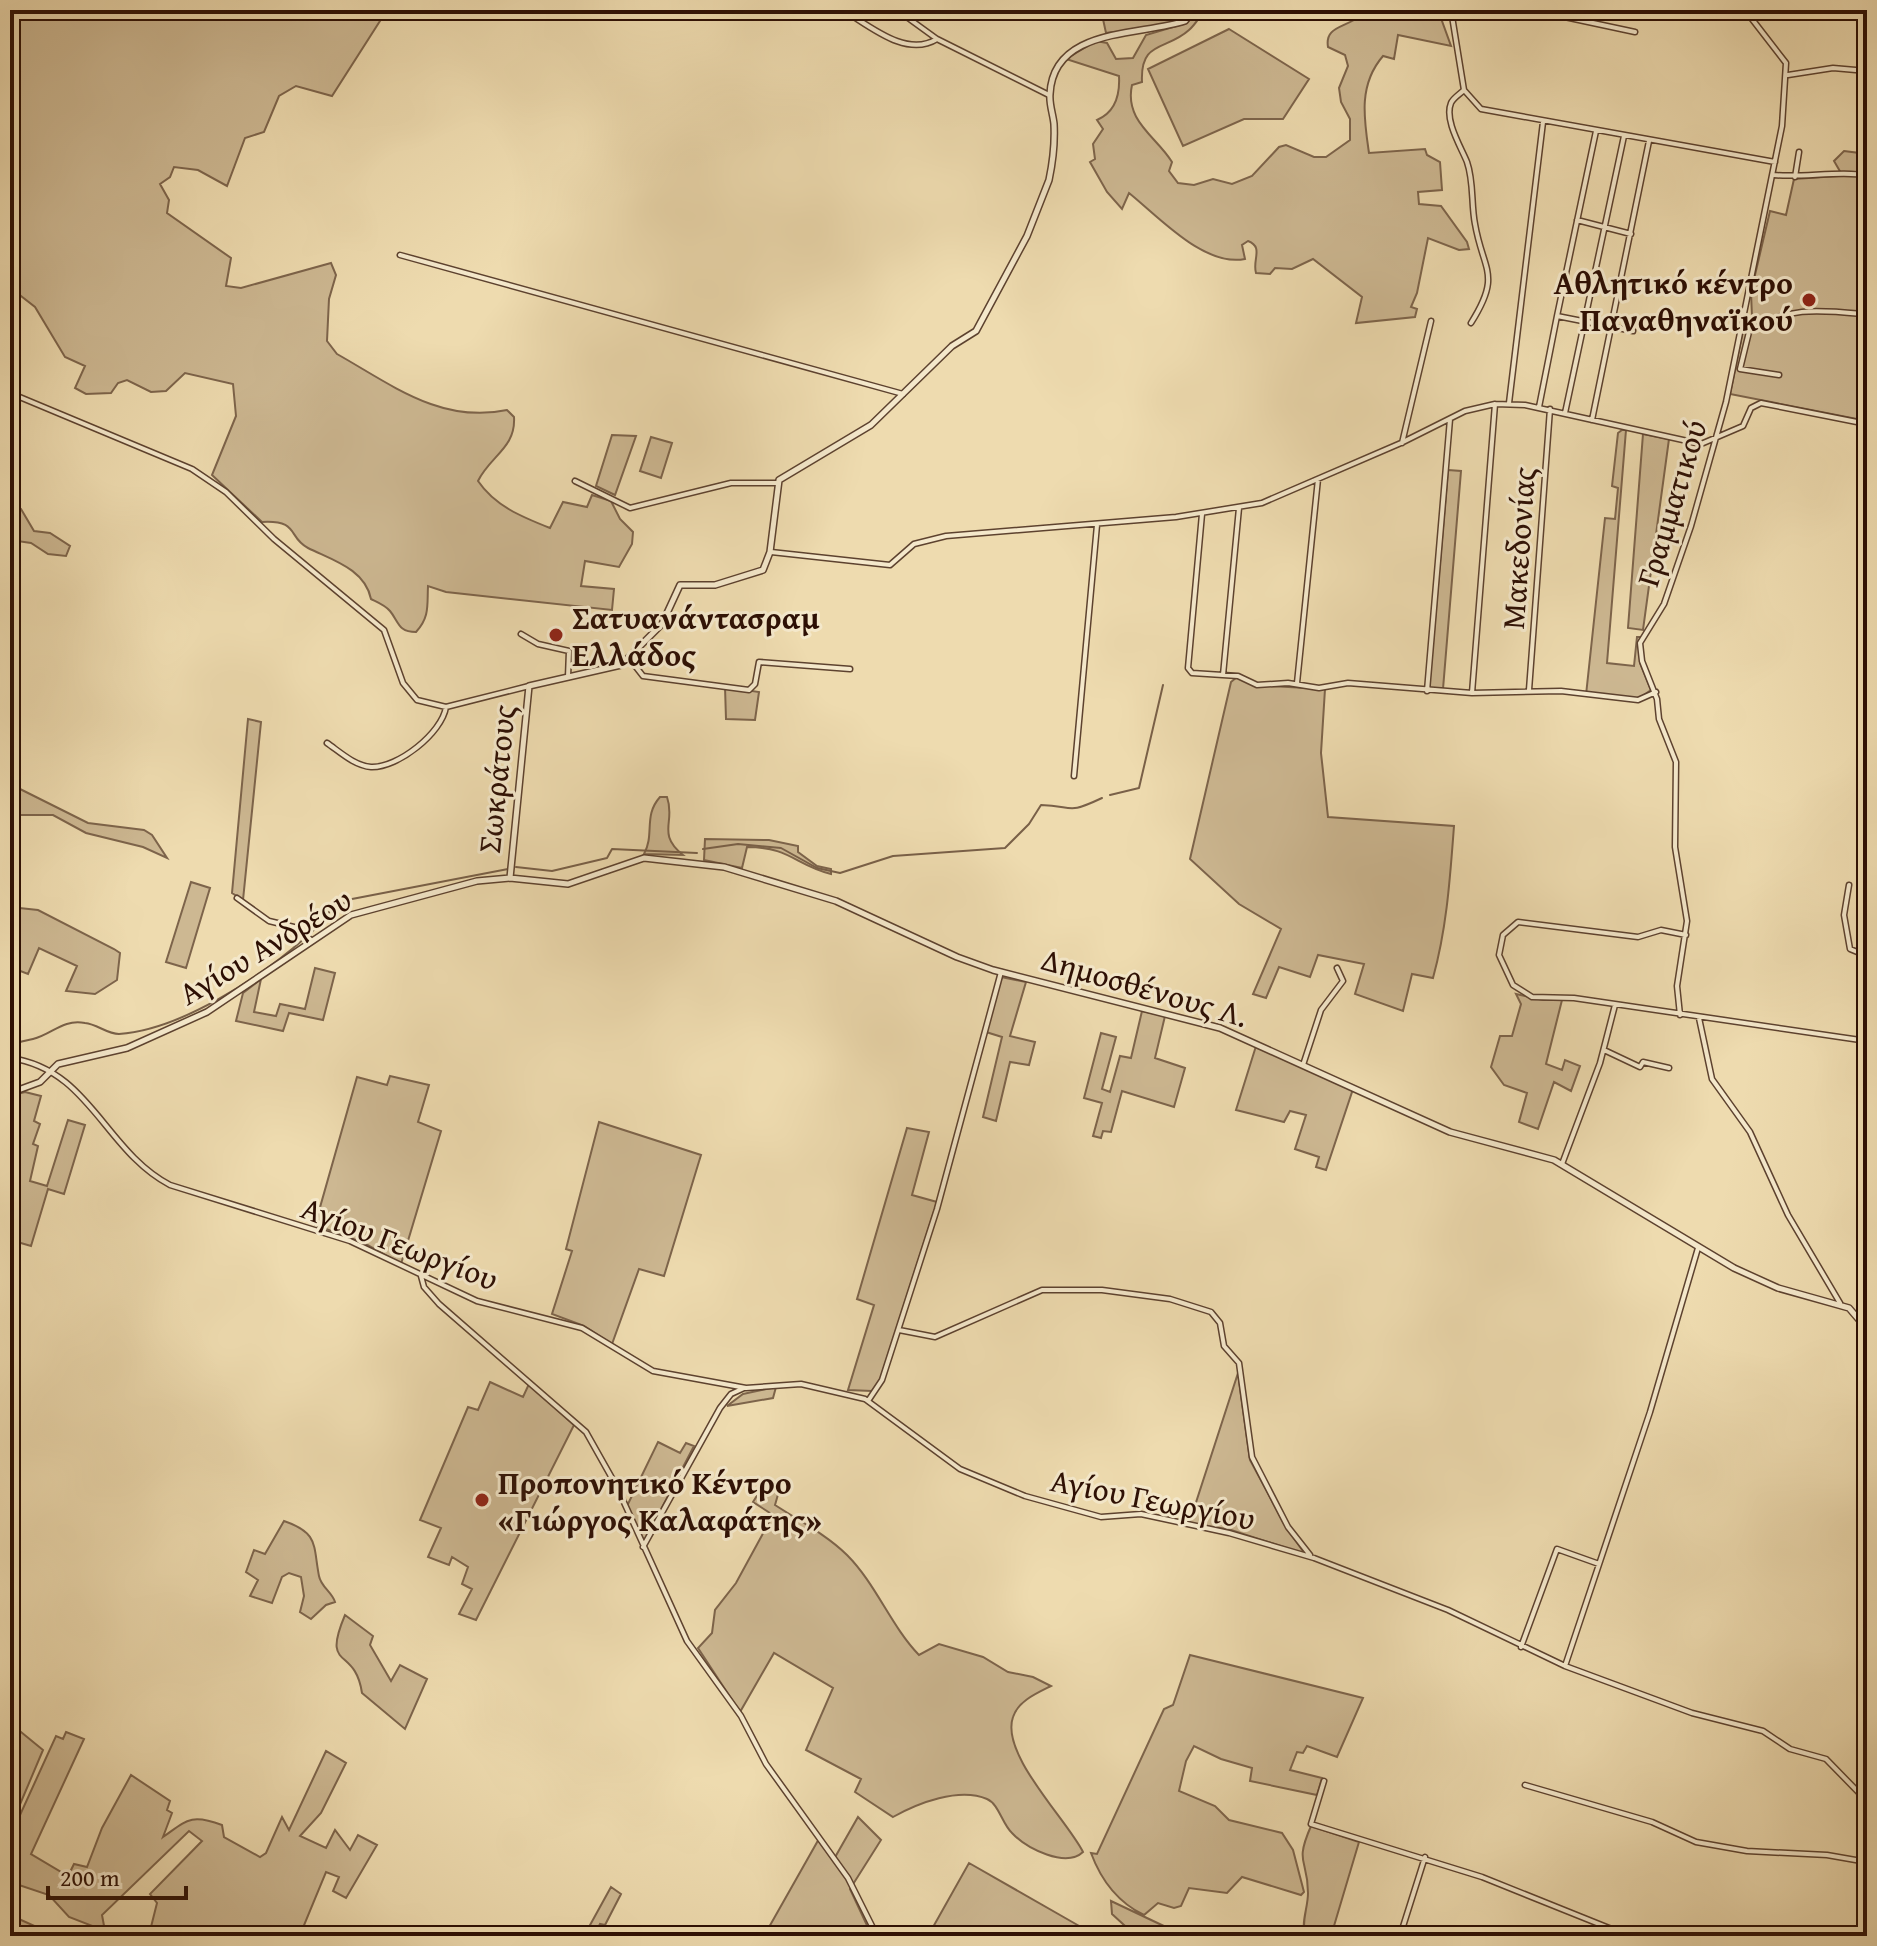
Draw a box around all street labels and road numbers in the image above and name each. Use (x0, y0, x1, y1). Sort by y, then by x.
street label: Γραμματικού (1623, 414, 1719, 592)
street label: Μακεδονίας (1489, 465, 1547, 631)
street label: Σωκράτους (465, 702, 527, 856)
street label: Αγίου Ανδρέου (170, 876, 360, 1016)
street label: Δημοσθένους Λ. (1037, 935, 1253, 1039)
street label: Αγίου Γεωργίου (295, 1184, 505, 1302)
street label: Αγίου Γεωργίου (1047, 1456, 1259, 1542)

